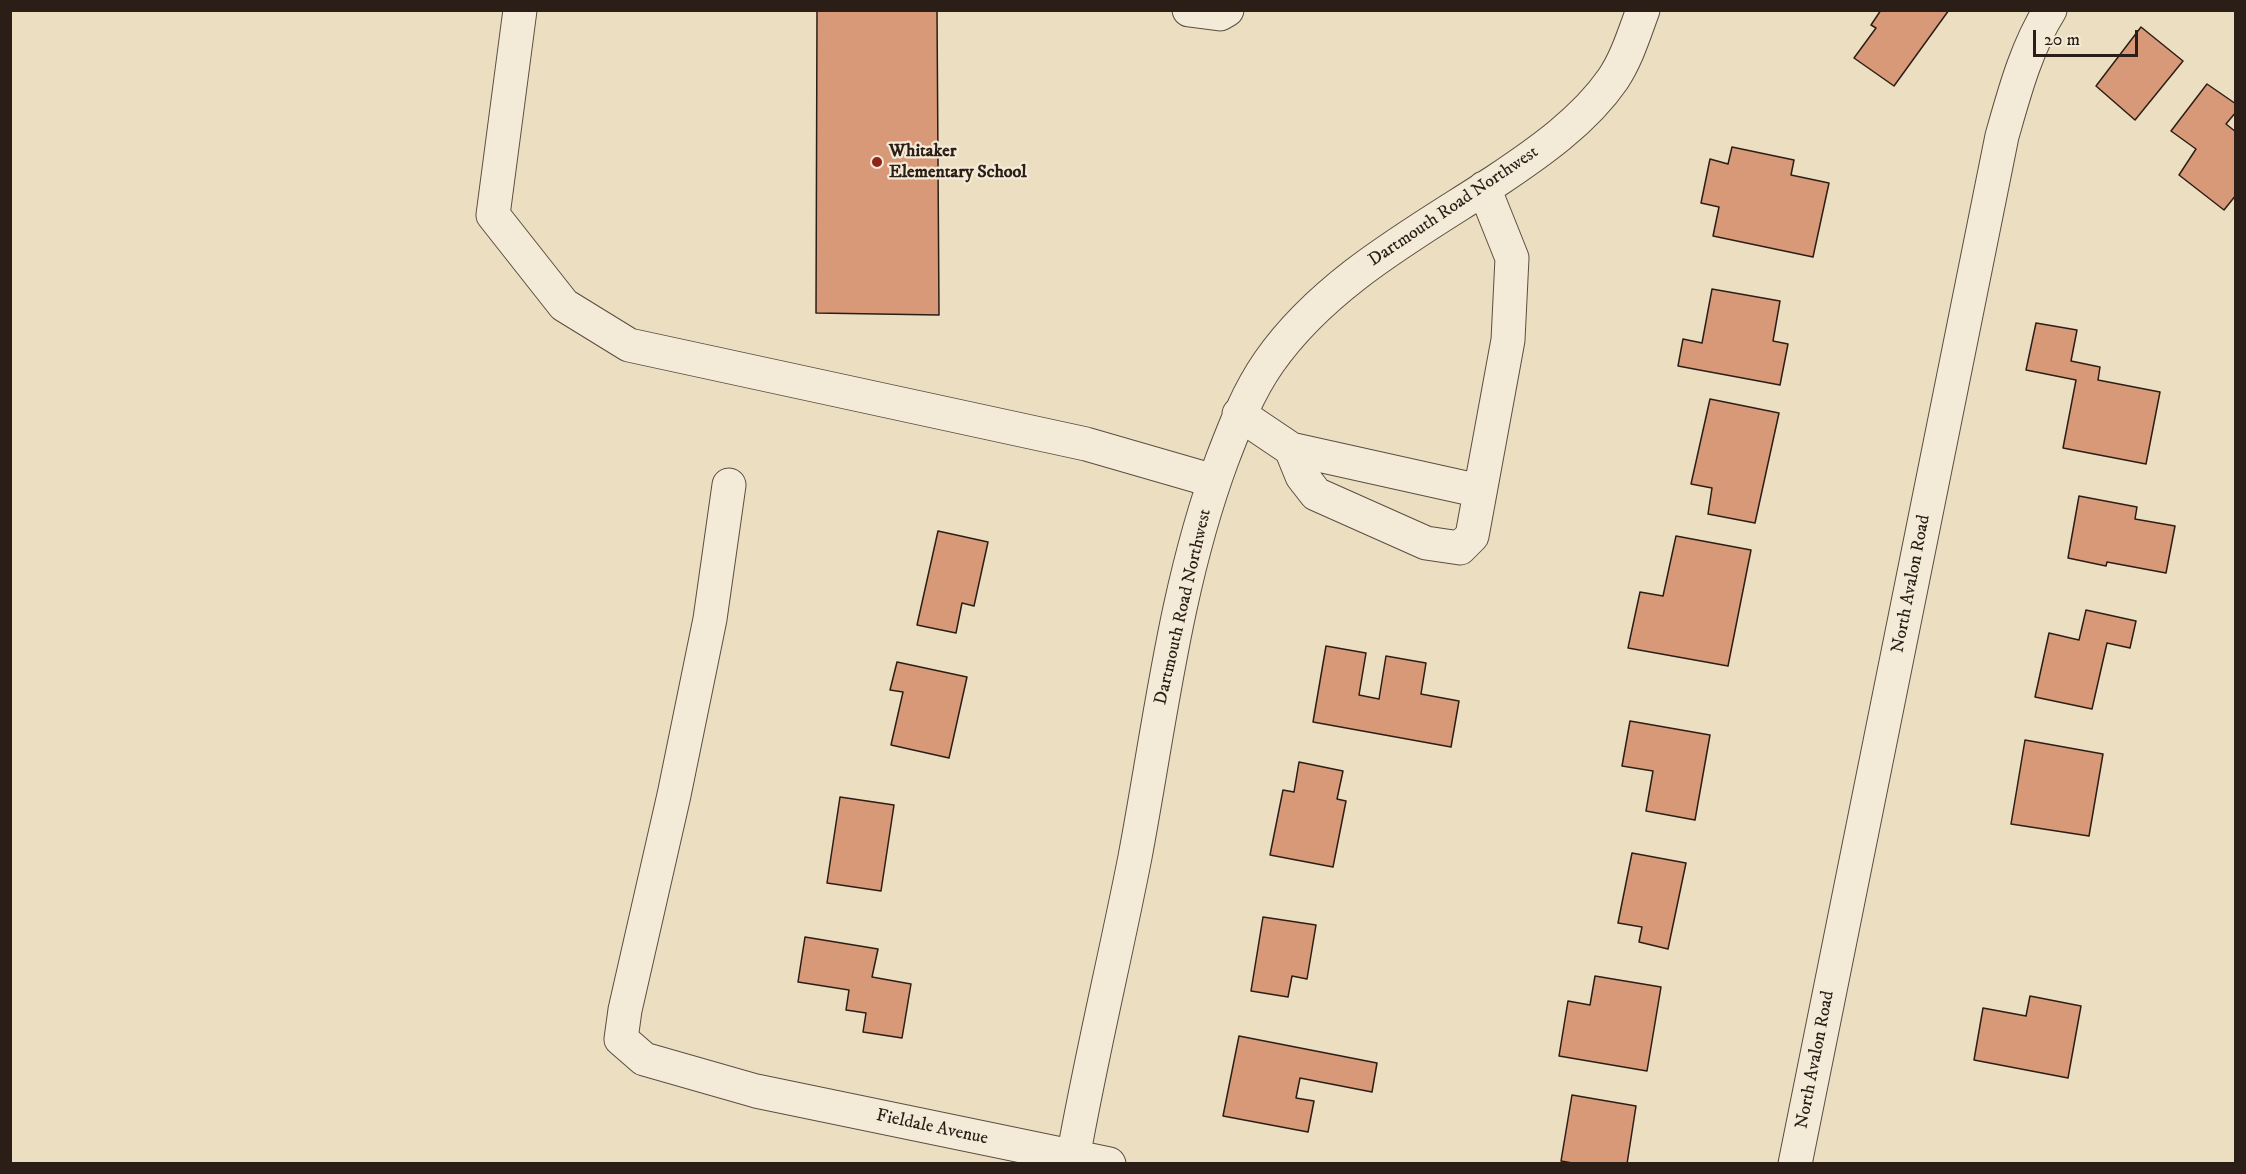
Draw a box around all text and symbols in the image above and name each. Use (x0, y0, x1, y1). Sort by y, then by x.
scale bar (2036, 18, 2141, 56)
text: 20 m (2044, 29, 2080, 51)
place label: Whitaker Elementary School (889, 141, 1027, 184)
street label: Dartmouth Road Northwest (1365, 142, 1543, 272)
marker: Whitaker Elementary School (870, 155, 884, 169)
street label: Dartmouth Road Northwest (1151, 507, 1217, 707)
street label: North Avalon Road (1888, 513, 1936, 655)
street label: North Avalon Road (1792, 989, 1840, 1131)
street label: Fieldale Avenue (874, 1106, 990, 1150)

